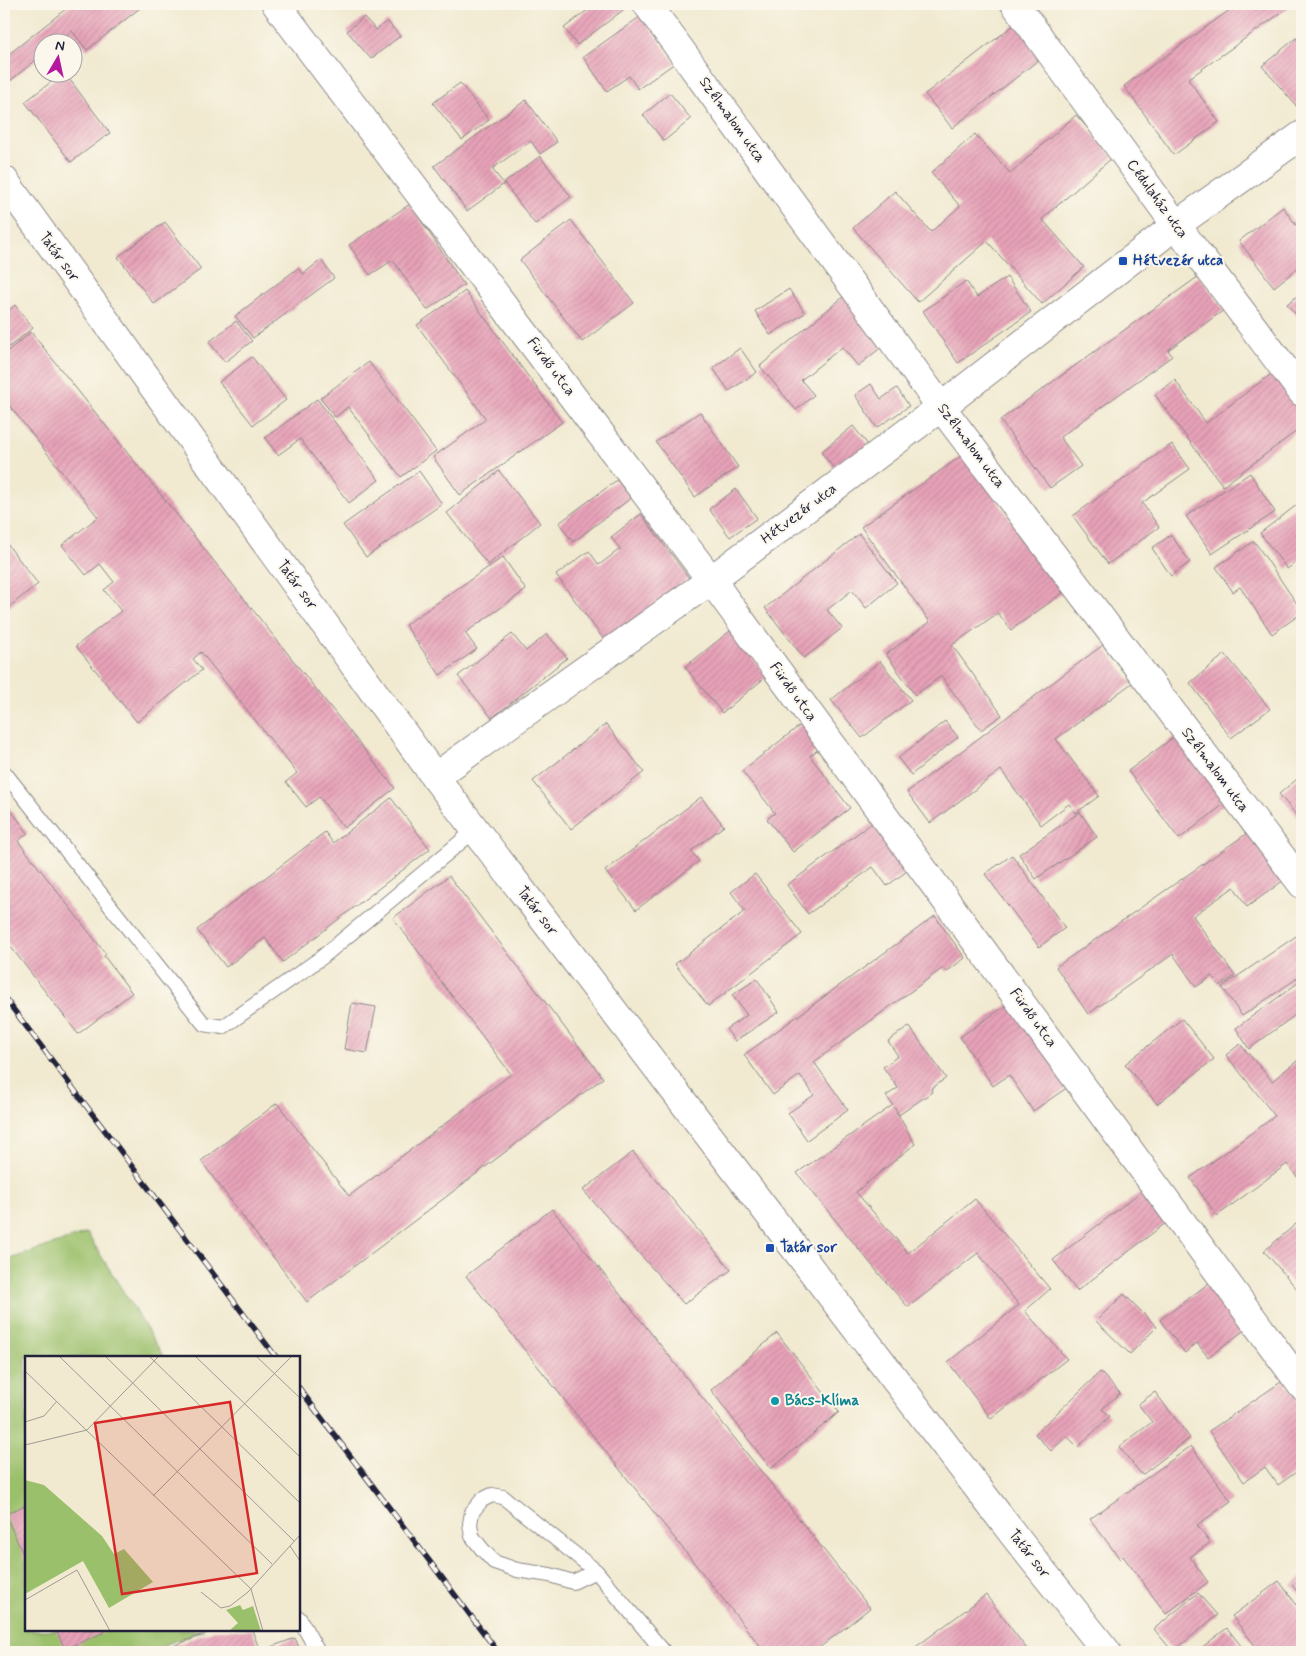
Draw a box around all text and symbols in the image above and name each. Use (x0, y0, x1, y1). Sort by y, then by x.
north arrow (32, 32, 82, 82)
text: N (54, 37, 66, 56)
street label: Szélmalom utca (694, 73, 770, 167)
street label: Cédulaház utca (1122, 156, 1192, 242)
street label: Tatár sor (34, 228, 84, 286)
place label: Hétvezér utca (1133, 251, 1223, 271)
marker: Hétvezér utca (1117, 255, 1129, 267)
street label: Fürdő utca (522, 333, 580, 401)
street label: Szélmalom utca (933, 400, 1010, 493)
street label: Hétvezér utca (757, 479, 841, 549)
street label: Tatár sor (272, 556, 322, 614)
street label: Fürdő utca (765, 658, 821, 726)
street label: Szélmalom utca (1177, 724, 1254, 817)
street label: Tatár sor (512, 882, 562, 940)
street label: Fürdő utca (1005, 984, 1061, 1052)
place label: Tatár sor (780, 1238, 838, 1258)
marker: Tatár sor (764, 1242, 776, 1254)
inset map (25, 1356, 300, 1631)
place label: Bács-Klíma (785, 1391, 859, 1411)
marker: Bács-Klíma (769, 1395, 781, 1407)
street label: Tatár sor (1004, 1525, 1054, 1583)

